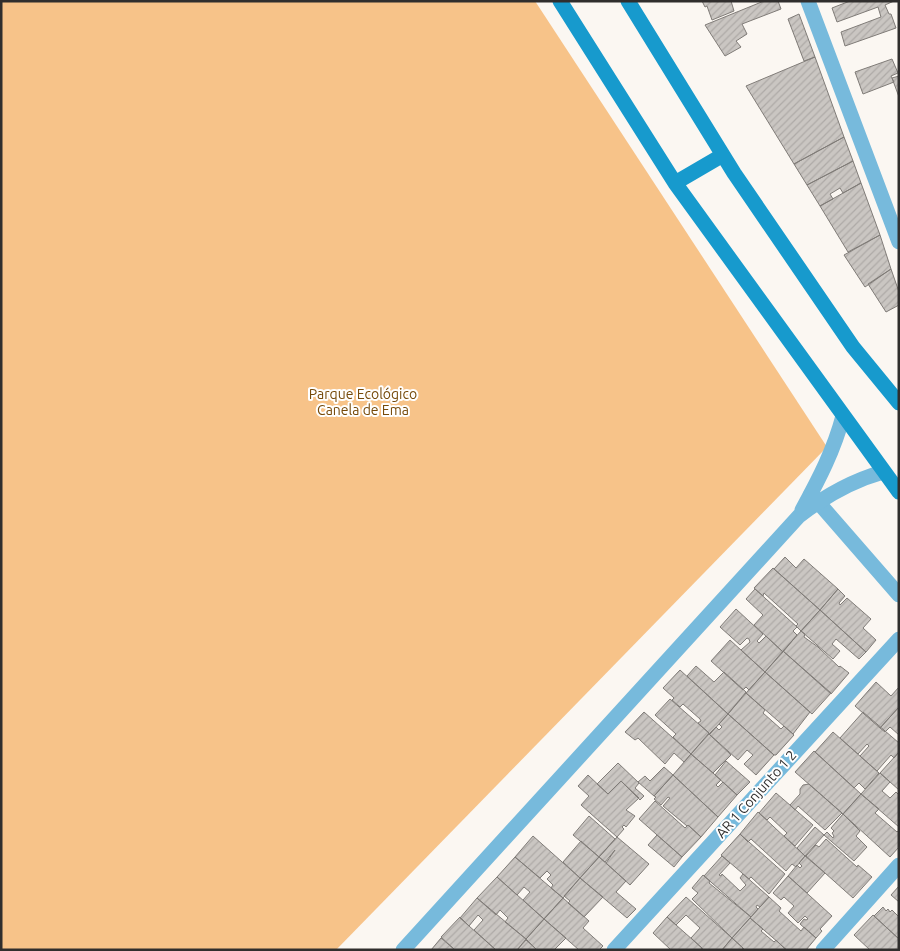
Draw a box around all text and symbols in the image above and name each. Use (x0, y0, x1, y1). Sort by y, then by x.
park label: Parque Ecológico Canela de Ema (309, 386, 417, 418)
street label: AR 1 Conjunto 1 2 (713, 747, 799, 841)

